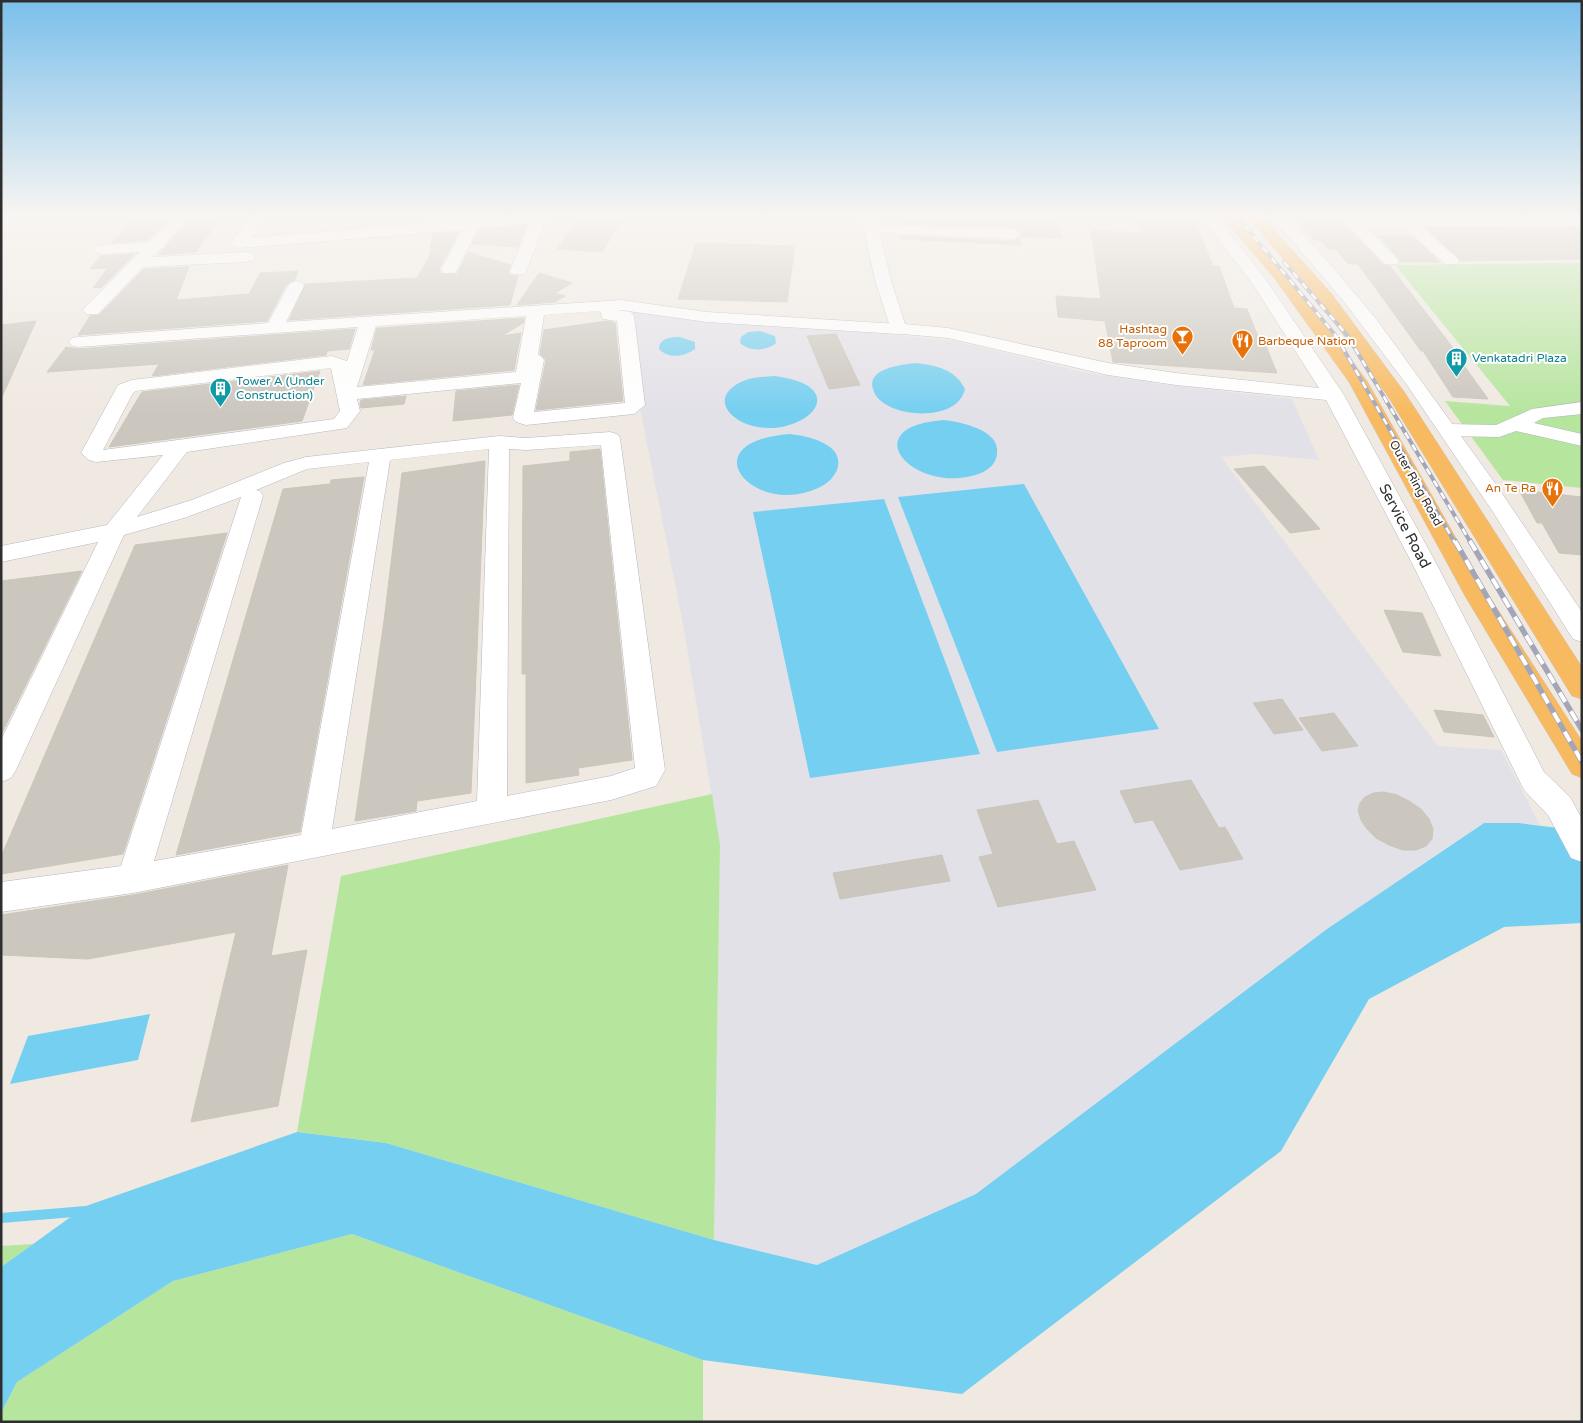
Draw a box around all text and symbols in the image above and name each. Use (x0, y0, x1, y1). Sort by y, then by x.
place label: Hashtag 88 Taproom (1098, 322, 1167, 350)
bar icon: Hashtag 88 Taproom (1171, 324, 1195, 355)
restaurant icon: Barbeque Nation (1230, 329, 1254, 360)
place label: Barbeque Nation (1258, 334, 1355, 348)
building icon: Venkatadri Plaza (1444, 346, 1468, 377)
place label: Venkatadri Plaza (1472, 351, 1567, 365)
place label: Tower A (Under Construction) (236, 374, 325, 402)
building icon: Tower A (Under Construction) (208, 376, 232, 407)
street label: Outer Ring Road (1387, 438, 1445, 528)
restaurant icon: An Te Ra (1540, 476, 1564, 507)
street label: Service Road (1375, 481, 1435, 571)
place label: An Te Ra (1485, 481, 1536, 495)

